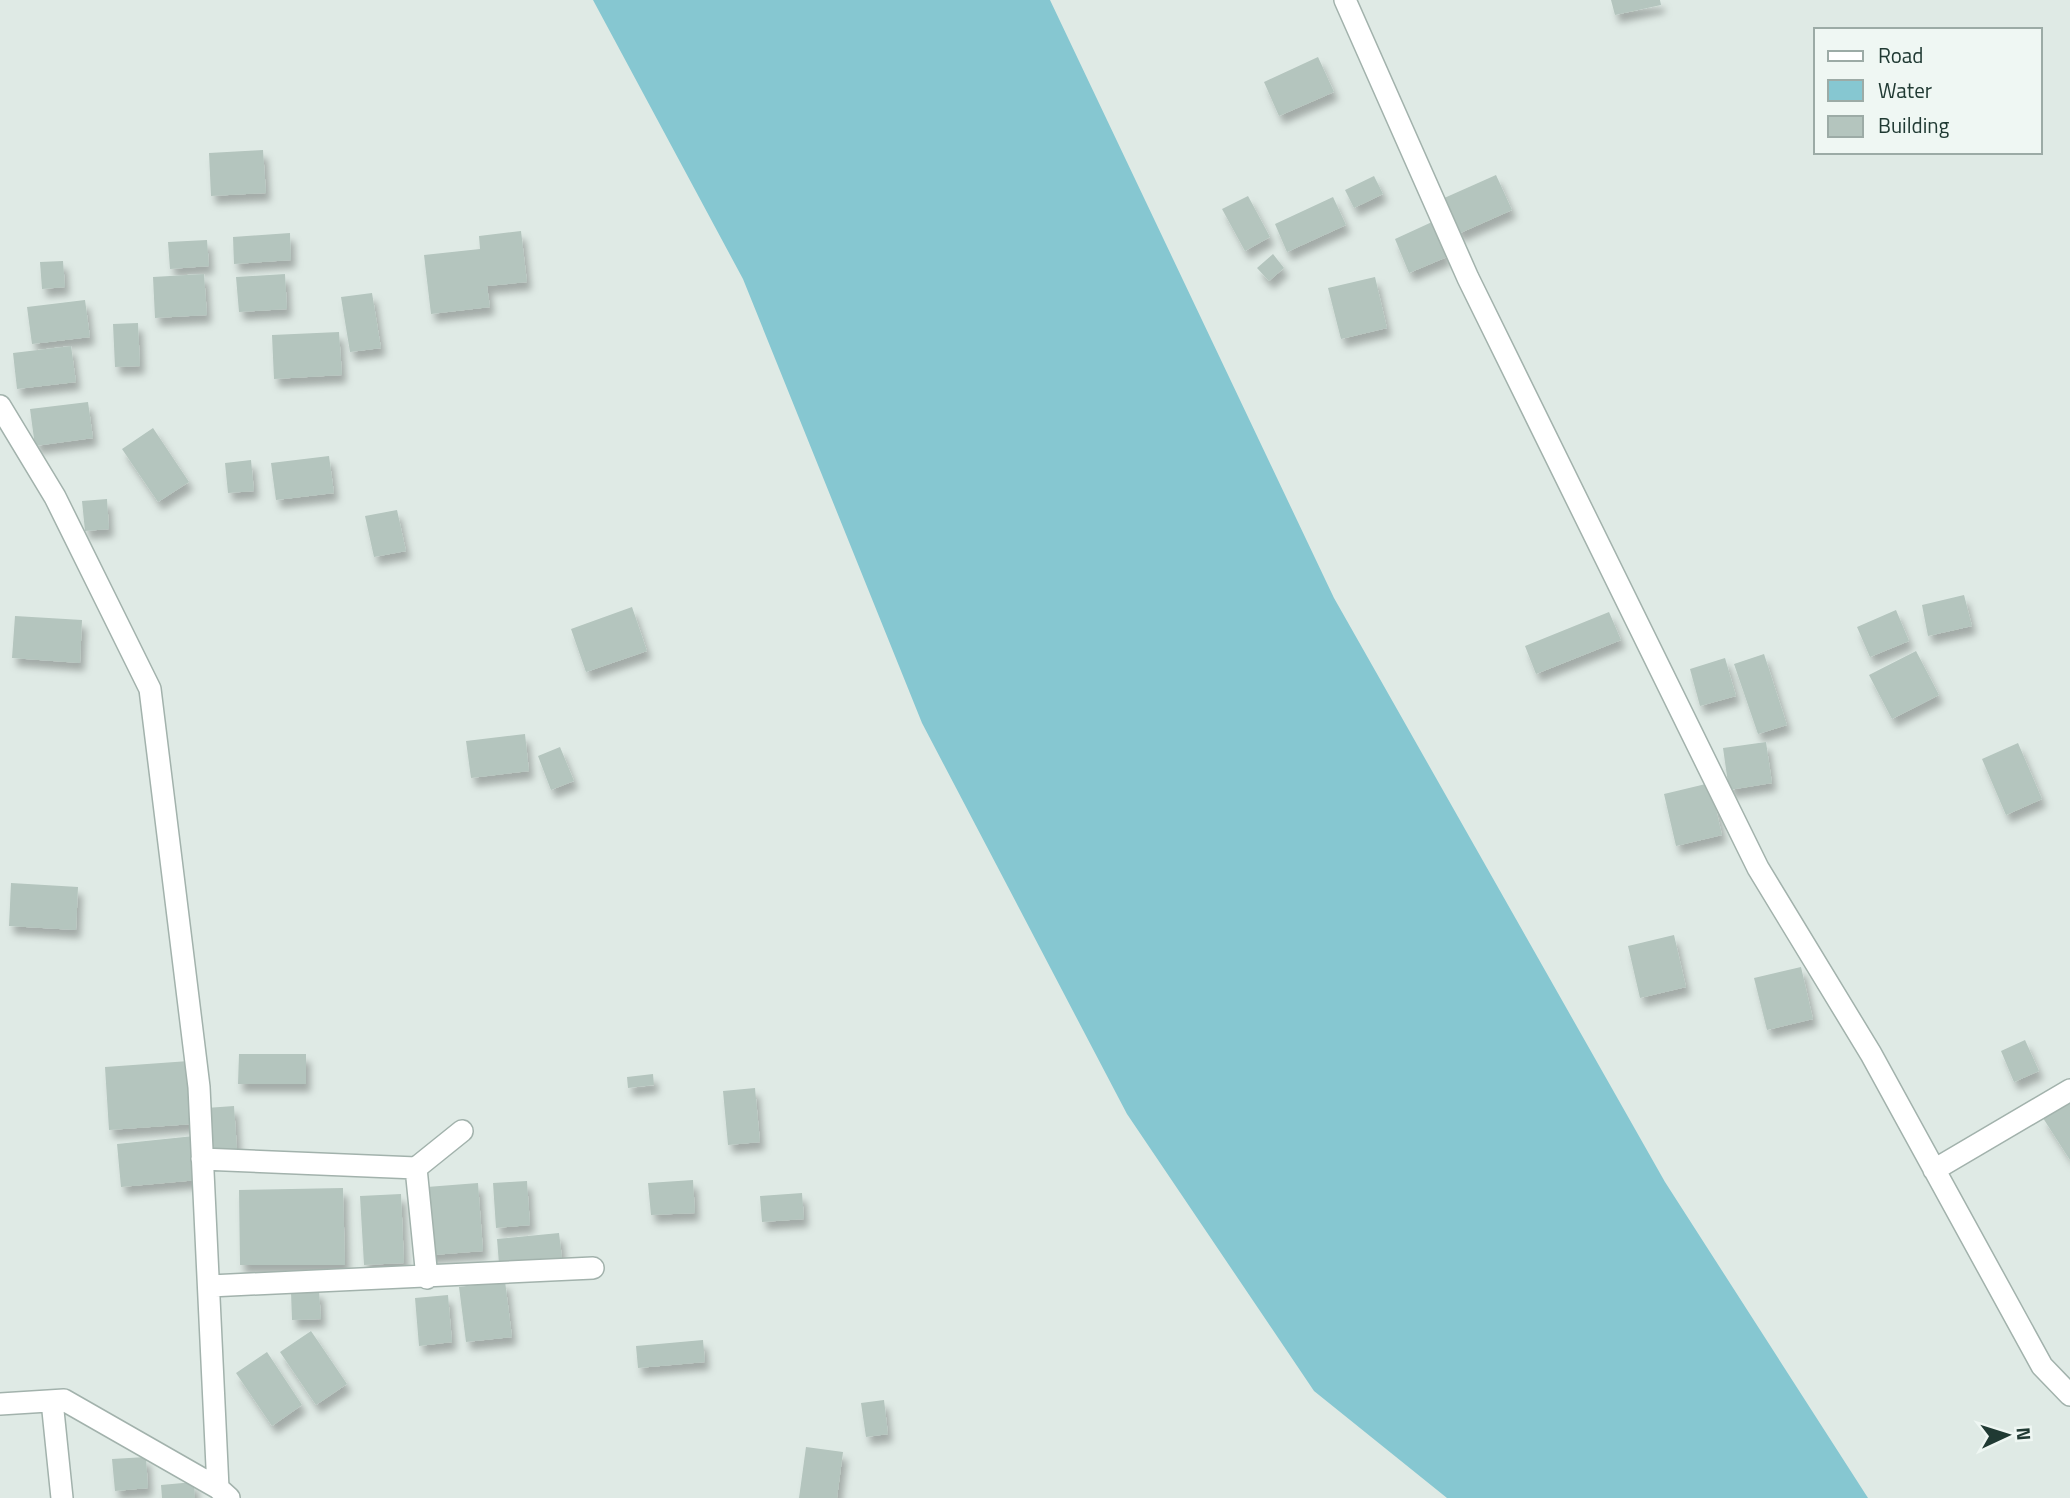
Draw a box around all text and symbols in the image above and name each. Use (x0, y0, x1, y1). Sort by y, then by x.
legend (1814, 28, 2042, 154)
text: Road (1878, 39, 1923, 71)
text: Water (1878, 74, 1932, 106)
text: Building (1878, 109, 1950, 141)
north arrow (1972, 1400, 2042, 1470)
text: N (2010, 1426, 2039, 1441)

